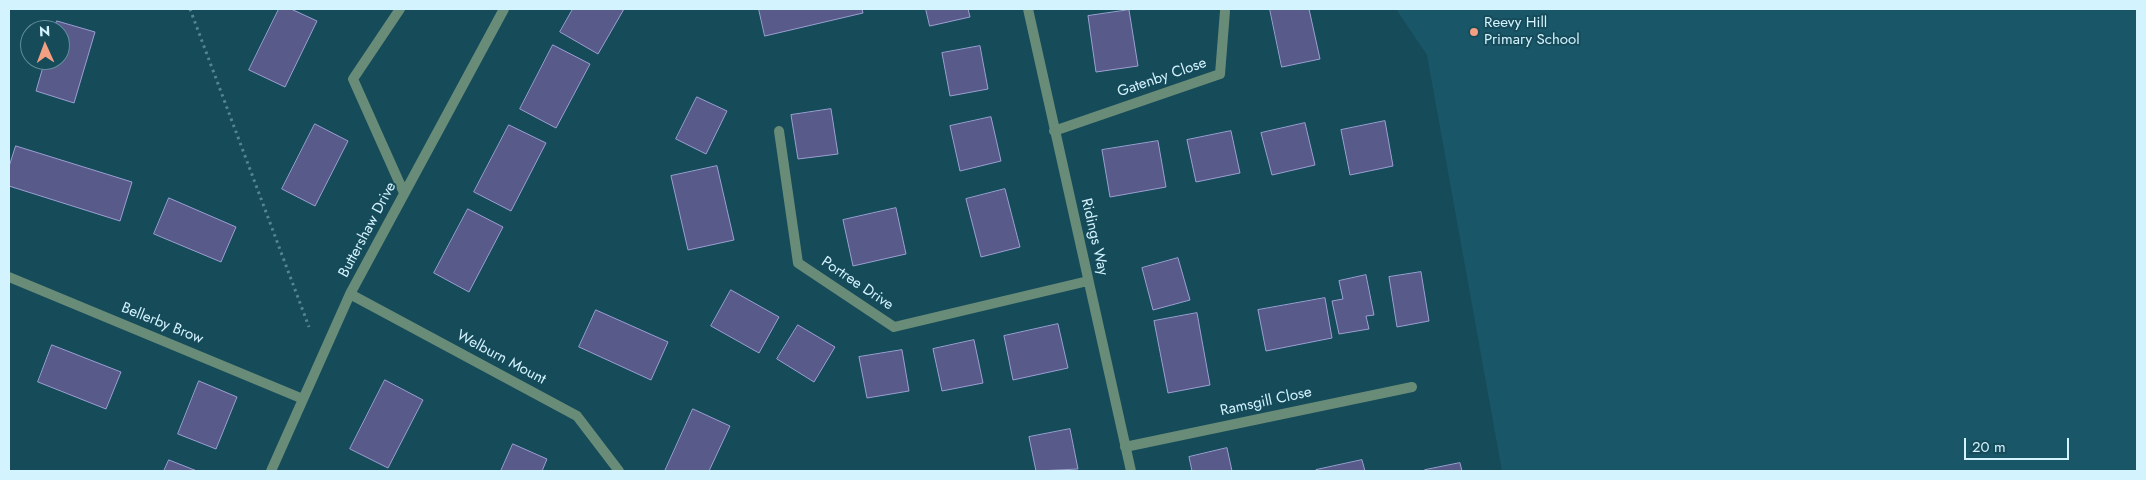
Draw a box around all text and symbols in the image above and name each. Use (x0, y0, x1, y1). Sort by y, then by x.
place label: Reevy Hill Primary School (1484, 14, 1580, 49)
north arrow (20, 20, 70, 70)
text: N (39, 21, 50, 41)
marker: Reevy Hill Primary School (1468, 26, 1480, 38)
street label: Gatenby Close (1115, 54, 1209, 102)
street label: Buttershaw Drive (335, 179, 401, 281)
street label: Ridings Way (1076, 197, 1112, 277)
street label: Portree Drive (818, 253, 896, 315)
street label: Bellerby Brow (118, 299, 206, 349)
street label: Welburn Mount (453, 327, 549, 389)
street label: Ramsgill Close (1219, 384, 1313, 420)
scale bar (1966, 428, 2071, 460)
text: 20 m (1972, 436, 2006, 458)

